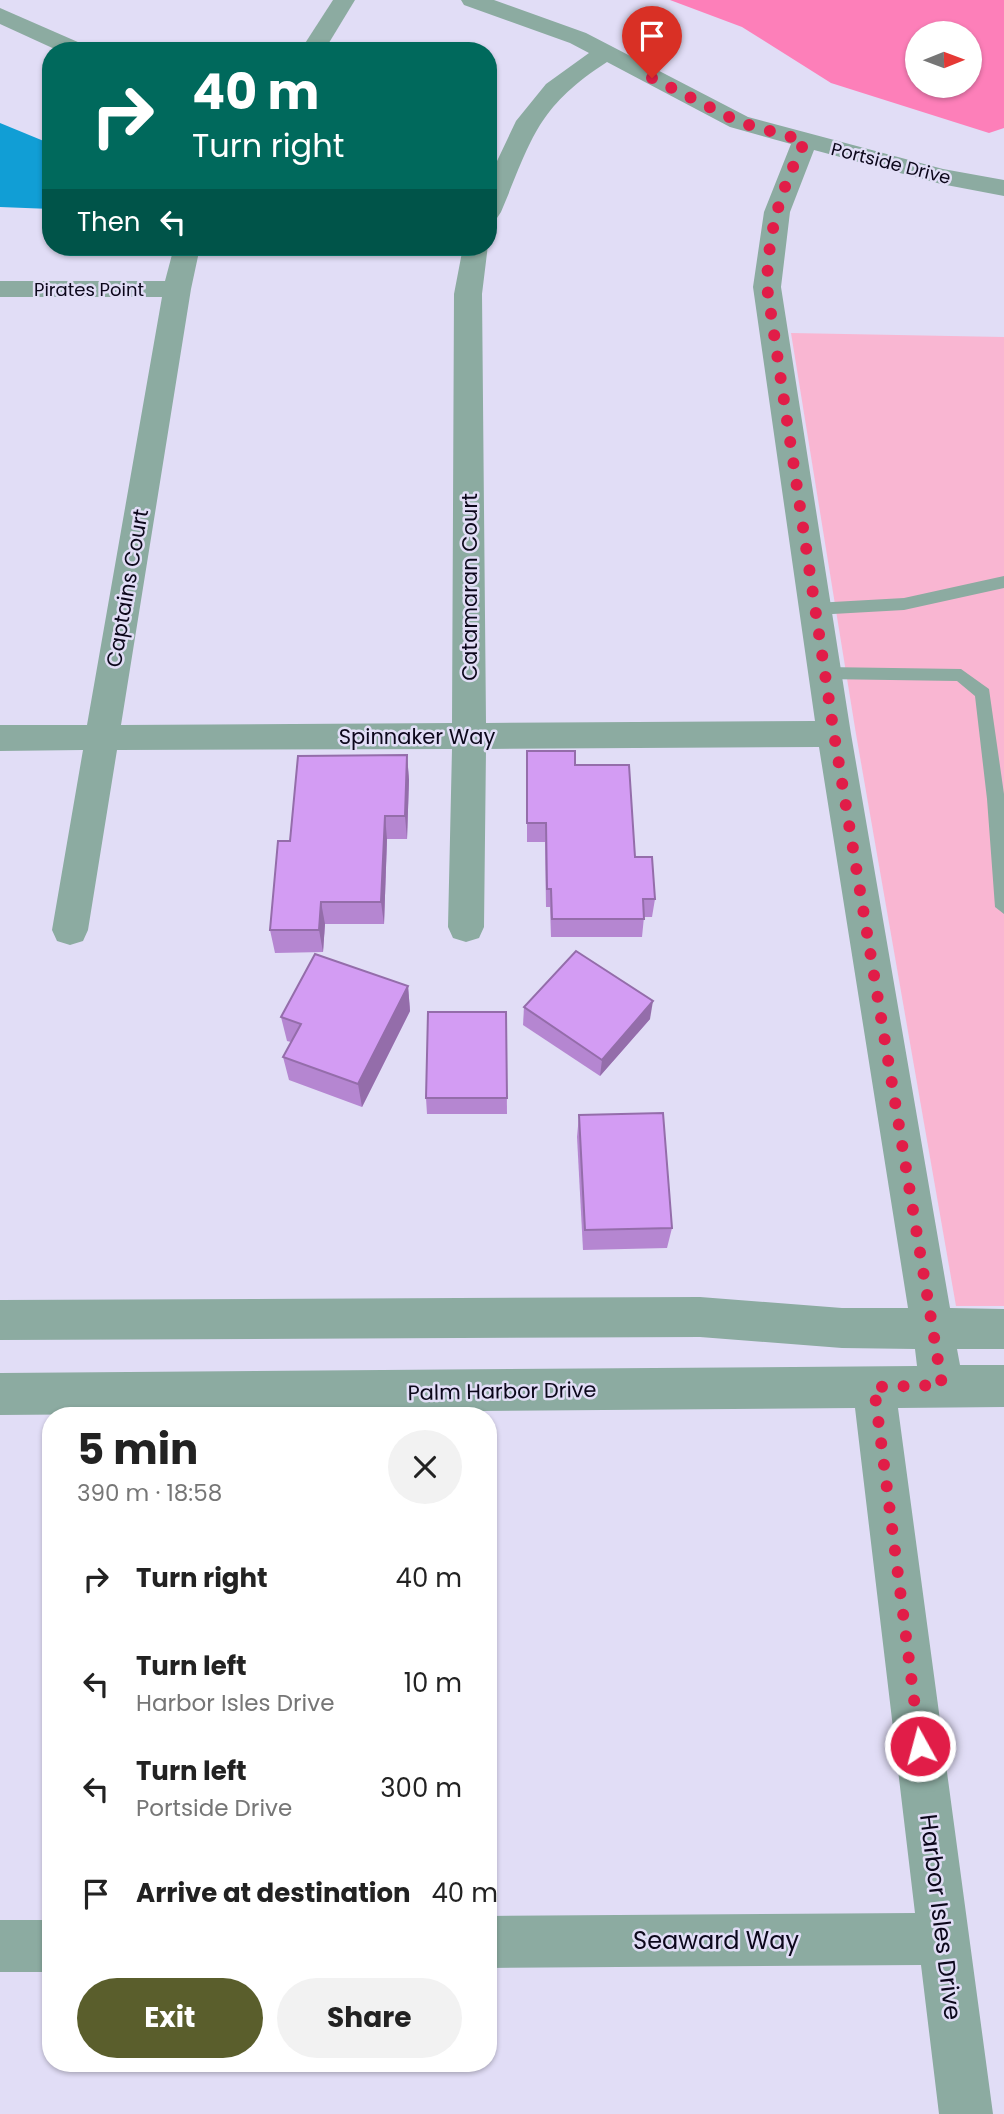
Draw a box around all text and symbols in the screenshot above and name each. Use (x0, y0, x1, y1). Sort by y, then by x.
pin (622, 6, 682, 78)
icon: arrive (633, 17, 671, 55)
north arrow (905, 21, 982, 98)
map controls (905, 21, 982, 98)
text: 40 m (192, 58, 319, 126)
icon: right (77, 70, 168, 161)
text: Turn right (192, 123, 344, 168)
street label: Portside Drive (829, 136, 953, 190)
icon: left (154, 203, 192, 241)
text: Then (77, 204, 140, 240)
street label: Pirates Point (34, 277, 144, 302)
street label: Catamaran Court (455, 493, 484, 681)
street label: Captains Court (99, 507, 155, 669)
street label: Spinnaker Way (339, 722, 495, 751)
street label: Palm Harbor Drive (407, 1375, 597, 1407)
text: 5 min (77, 1420, 198, 1479)
button: close (388, 1430, 462, 1504)
text: 390 m · 18:58 (77, 1477, 222, 1509)
icon: right (77, 1560, 115, 1598)
text: Turn right (136, 1560, 268, 1596)
text: 40 m (396, 1560, 462, 1596)
text: Turn left (136, 1648, 247, 1684)
icon: left (77, 1665, 115, 1703)
text: 10 m (404, 1665, 462, 1701)
text: Harbor Isles Drive (136, 1687, 334, 1719)
position arrow (883, 1709, 957, 1783)
text: Turn left (136, 1753, 247, 1789)
icon: left (77, 1770, 115, 1808)
text: 300 m (380, 1770, 462, 1806)
text: Portside Drive (136, 1792, 292, 1824)
street label: Harbor Isles Drive (912, 1812, 970, 2022)
icon: arrive (77, 1875, 115, 1913)
text: Arrive at destination (136, 1875, 411, 1911)
text: 40 m (432, 1875, 498, 1911)
street label: Seaward Way (633, 1924, 799, 1957)
button: Exit (77, 1978, 263, 2058)
button: Share (277, 1978, 462, 2058)

